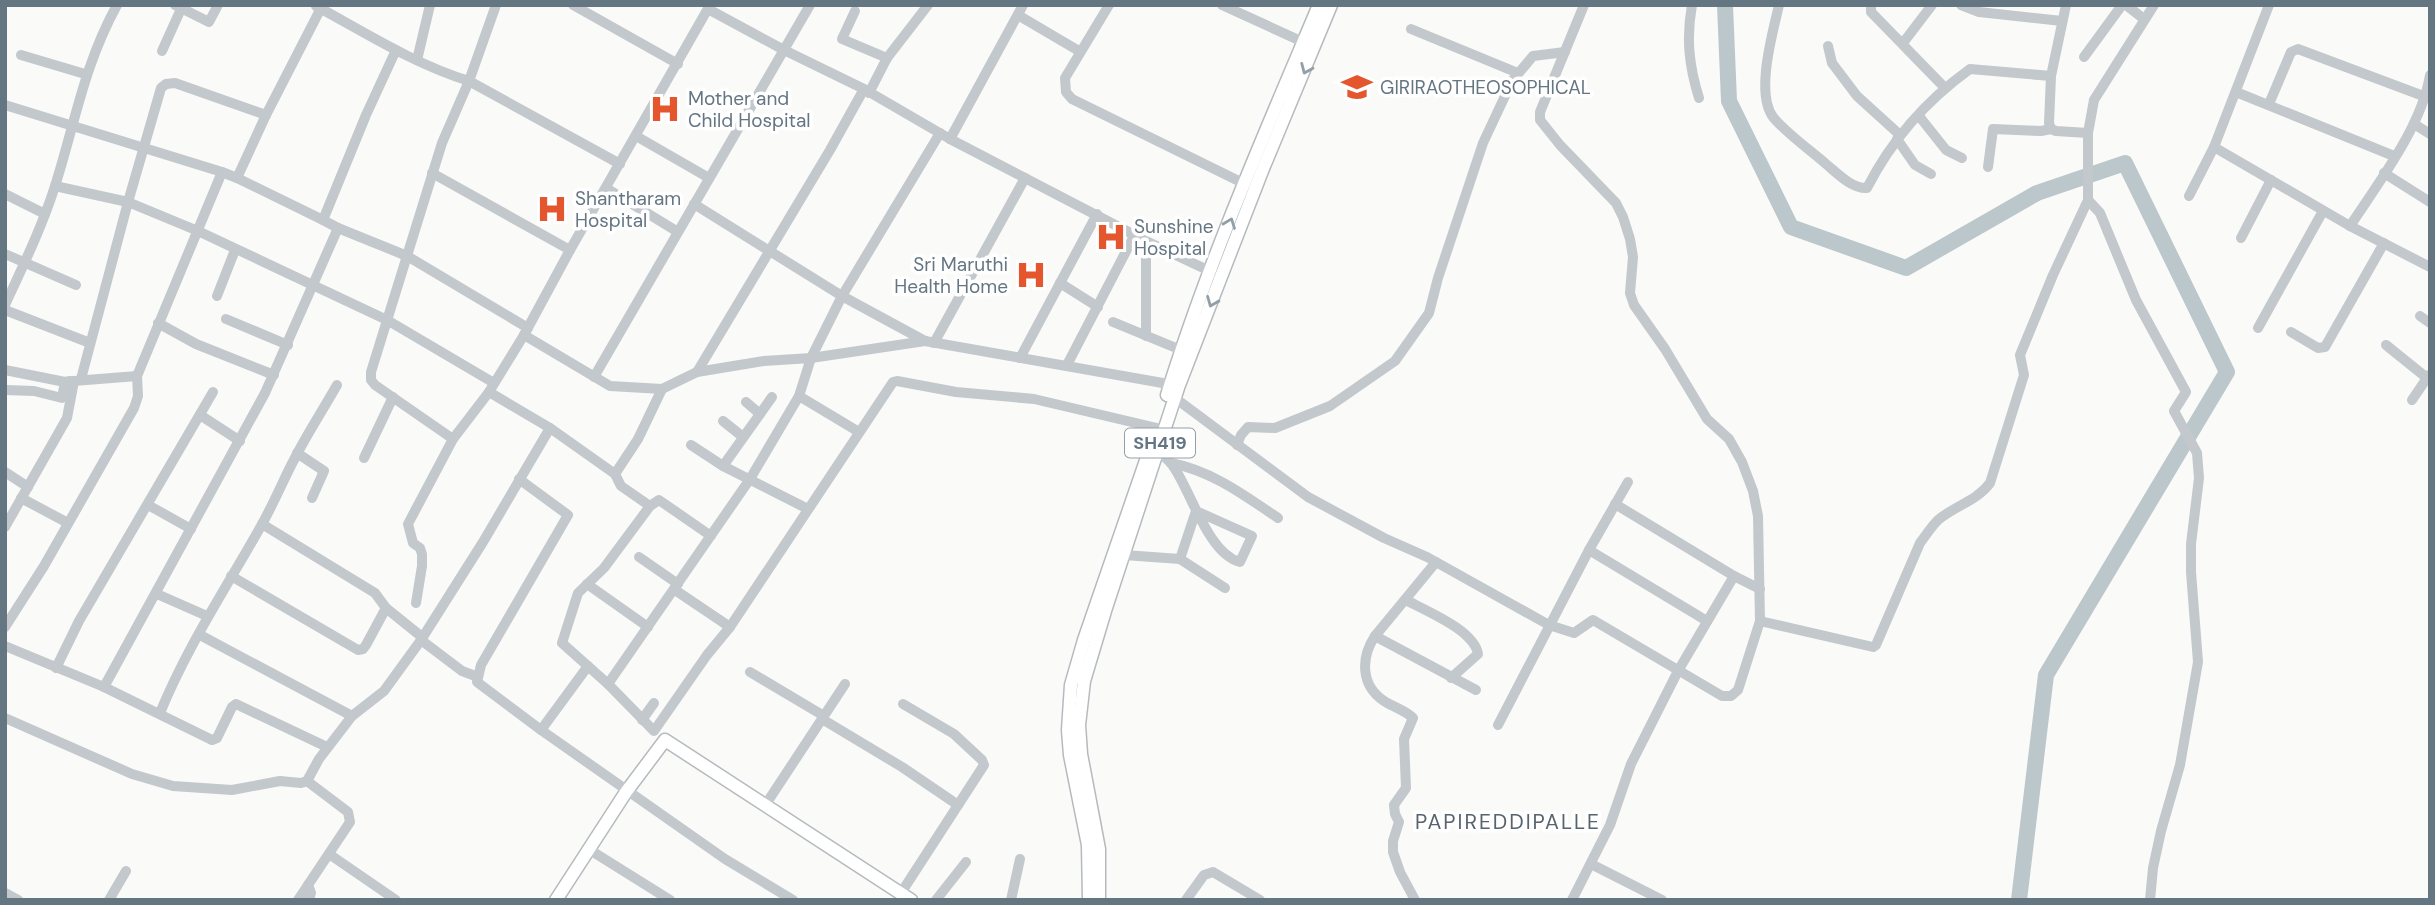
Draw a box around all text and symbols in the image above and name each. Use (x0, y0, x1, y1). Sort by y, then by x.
one-way arrow (1300, 61, 1314, 74)
school or university icon: GIRIRAOTHEOSOPHICAL (1340, 70, 1374, 104)
place label: GIRIRAOTHEOSOPHICAL (1380, 75, 1591, 100)
place label: Mother and Child Hospital (688, 86, 811, 133)
hospital icon: Mother and Child Hospital (648, 92, 682, 126)
place label: Shantharam Hospital (575, 186, 681, 233)
hospital icon: Shantharam Hospital (535, 192, 569, 226)
place label: Sunshine Hospital (1134, 214, 1214, 261)
one-way arrow (1221, 218, 1235, 230)
hospital icon: Sunshine Hospital (1094, 220, 1128, 254)
place label: Sri Maruthi Health Home (894, 252, 1008, 299)
hospital icon: Sri Maruthi Health Home (1014, 258, 1048, 292)
one-way arrow (1206, 296, 1220, 308)
road number: SH419 (1125, 428, 1195, 458)
district label: PAPIREDDIPALLE (1415, 808, 1601, 836)

